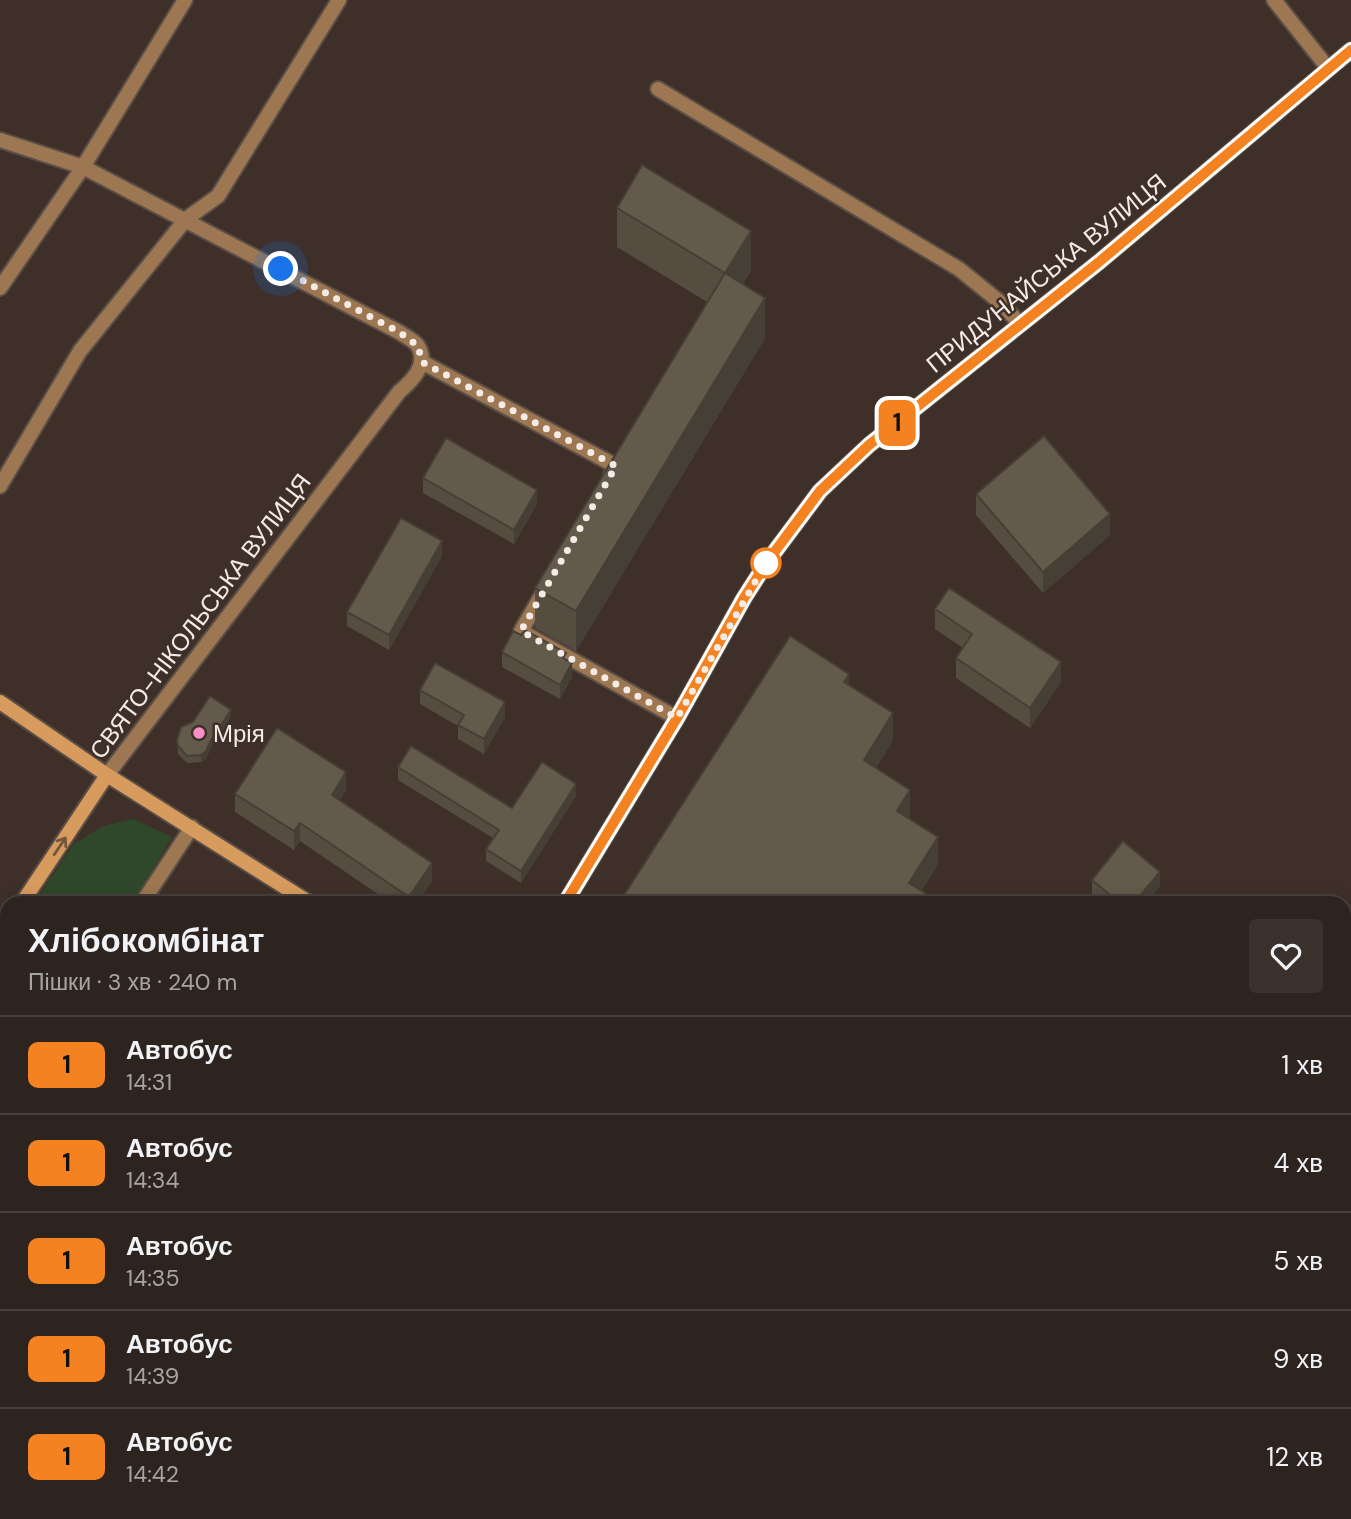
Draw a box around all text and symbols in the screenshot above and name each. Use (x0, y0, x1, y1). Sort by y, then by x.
street label: ПРИДУНАЙСЬКА ВУЛИЦЯ (920, 167, 1172, 379)
your location (263, 251, 298, 286)
line badge: 1 (874, 400, 920, 446)
text: 1 (893, 407, 901, 438)
street label: СВЯТО-НІКОЛЬСЬКА ВУЛИЦЯ (82, 467, 318, 765)
unlabelled marker (751, 548, 781, 578)
place label: Мрія (213, 718, 265, 749)
marker: Мрія (191, 725, 207, 741)
one-way arrow (53, 837, 67, 856)
text: Хлібокомбінат (28, 919, 264, 962)
button: heart (1249, 919, 1323, 993)
text: Пішки · 3 хв · 240 m (28, 967, 237, 997)
text: Автобус (126, 1033, 233, 1067)
text: 1 хв (1281, 1048, 1323, 1082)
text: 1 (62, 1049, 71, 1080)
text: 14:31 (126, 1067, 172, 1097)
text: Автобус (126, 1131, 233, 1165)
text: 4 хв (1273, 1146, 1323, 1180)
text: 1 (62, 1147, 71, 1178)
text: 14:34 (126, 1165, 179, 1195)
text: Автобус (126, 1229, 233, 1263)
text: 5 хв (1273, 1244, 1323, 1278)
text: 1 (62, 1245, 71, 1276)
text: 14:35 (126, 1263, 179, 1293)
text: Автобус (126, 1327, 233, 1361)
text: 9 хв (1273, 1342, 1323, 1376)
text: 1 (62, 1343, 71, 1374)
text: 14:39 (126, 1361, 179, 1391)
text: Автобус (126, 1425, 233, 1459)
text: 12 хв (1266, 1440, 1323, 1474)
text: 1 (62, 1441, 71, 1472)
text: 14:42 (126, 1459, 179, 1489)

